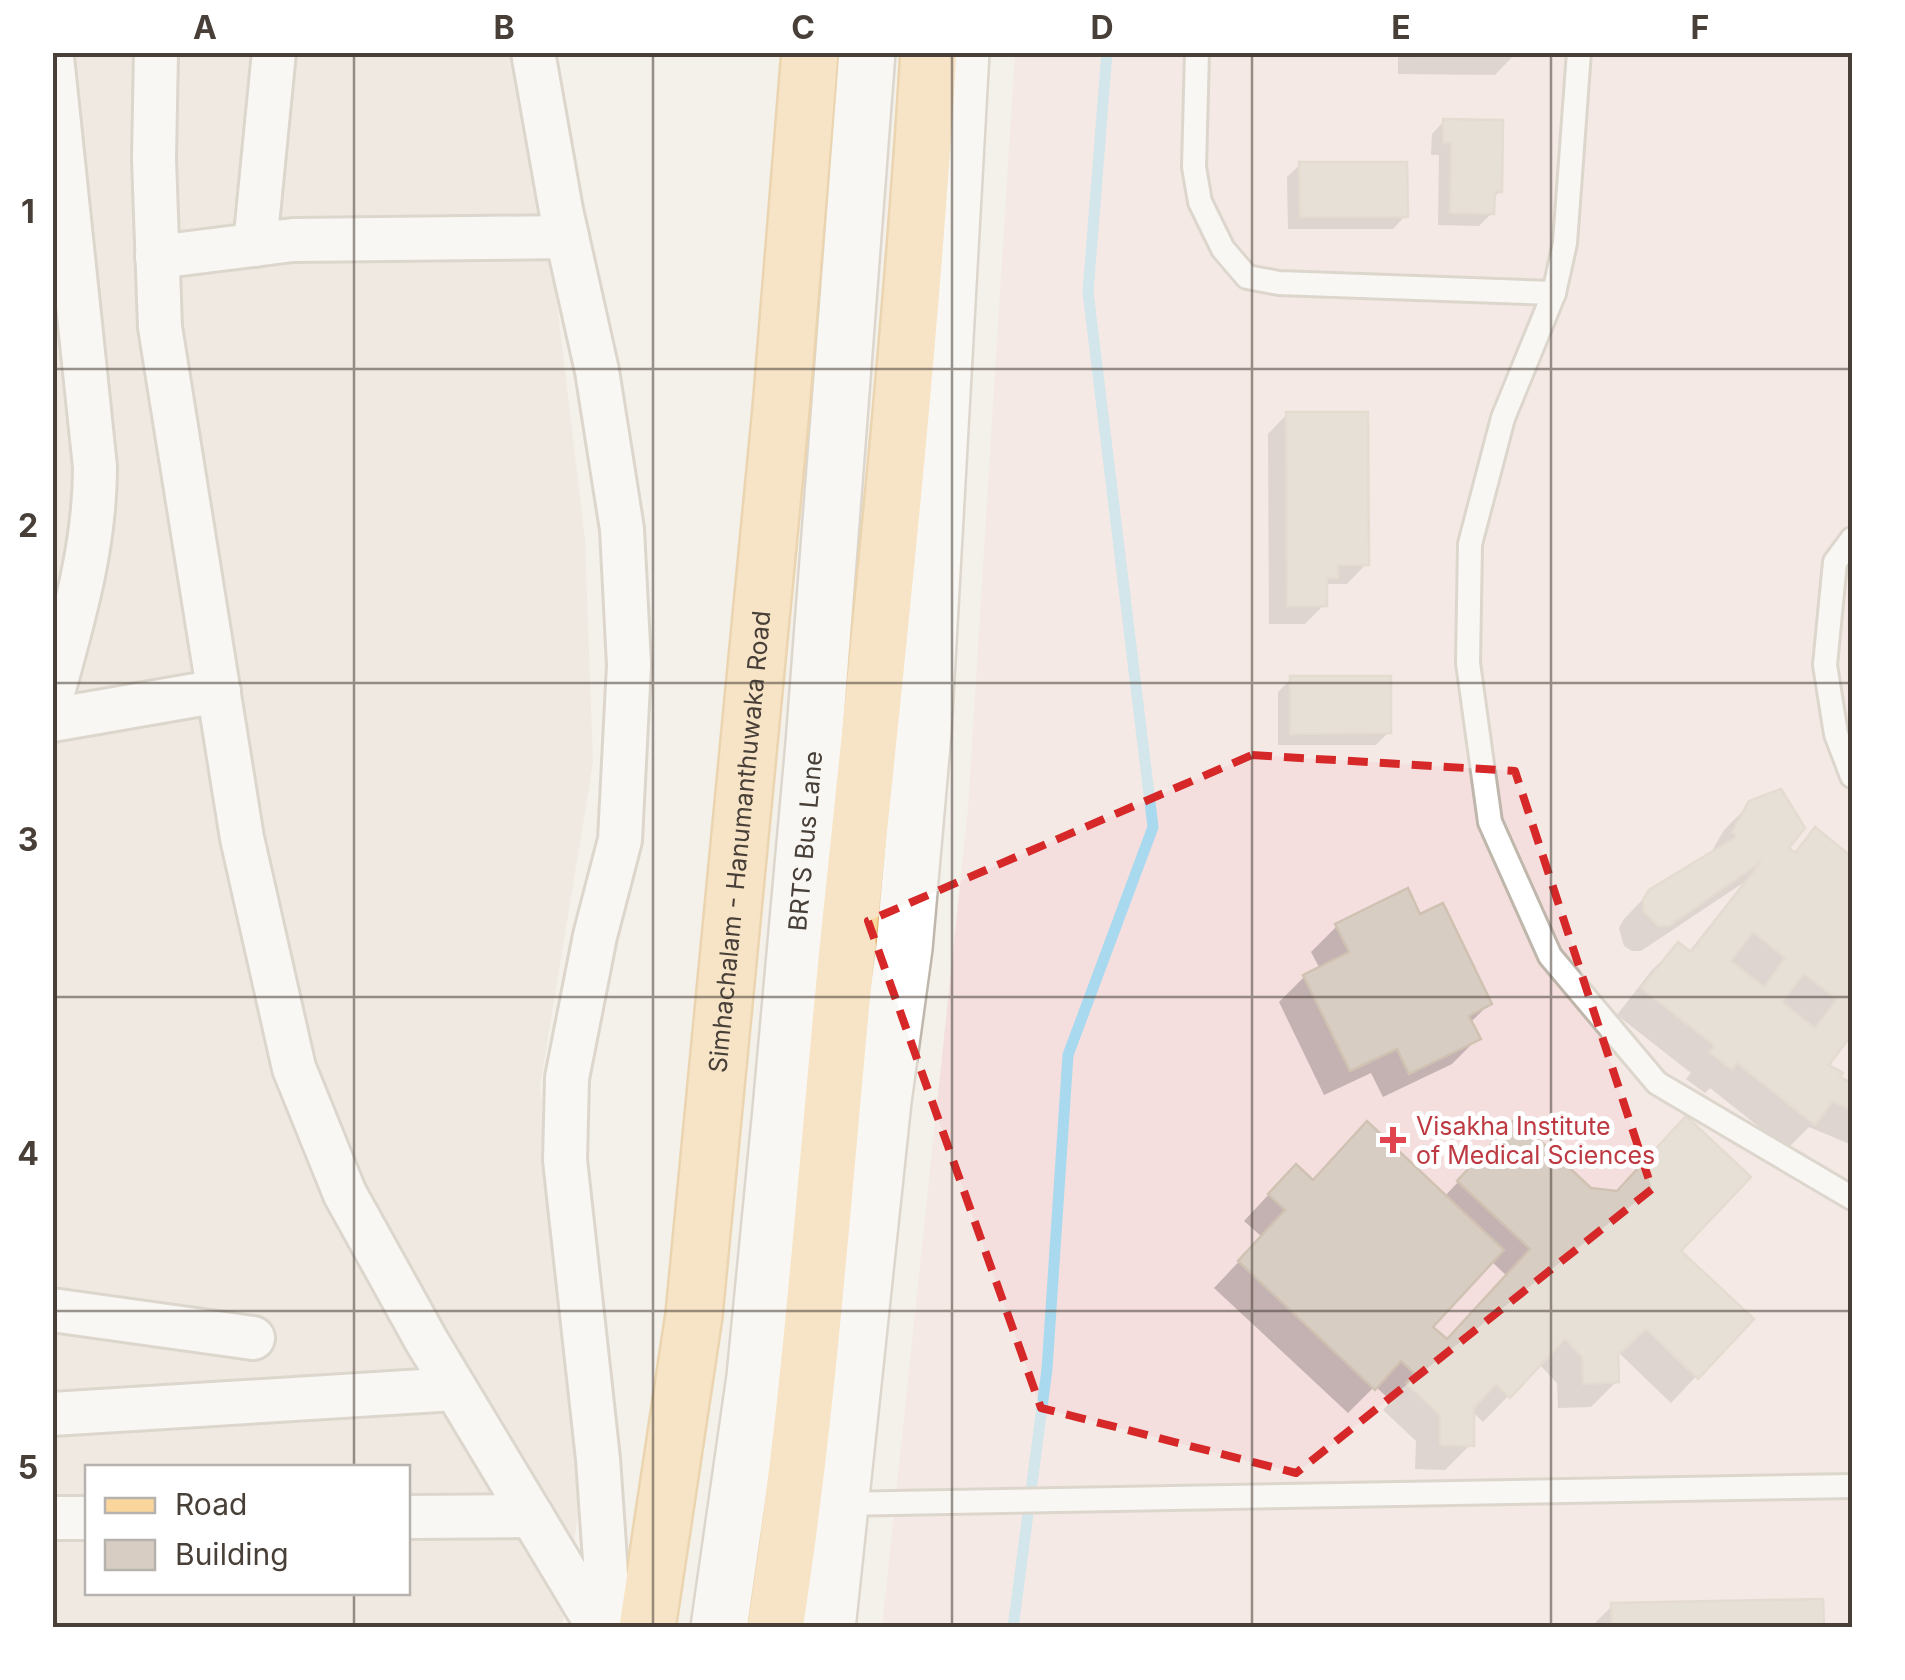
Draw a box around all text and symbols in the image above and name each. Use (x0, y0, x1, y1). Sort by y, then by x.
text: A (193, 8, 217, 47)
text: B (493, 8, 515, 47)
text: C (791, 8, 815, 47)
text: D (1090, 8, 1114, 47)
text: E (1391, 8, 1411, 47)
text: F (1691, 8, 1709, 47)
text: 1 (21, 192, 35, 231)
text: 2 (18, 506, 38, 545)
street label: Simhachalam - Hanumanthuwaka Road (702, 609, 777, 1074)
street label: BRTS Bus Lane (782, 750, 828, 932)
text: 3 (18, 820, 38, 859)
place label: Visakha Institute of Medical Sciences (1416, 1111, 1655, 1170)
marker: Visakha Institute of Medical Sciences (1380, 1127, 1406, 1153)
text: 4 (17, 1134, 39, 1173)
text: 5 (18, 1448, 38, 1487)
legend (85, 1465, 410, 1595)
text: Road (175, 1486, 247, 1522)
text: Building (175, 1536, 289, 1572)

